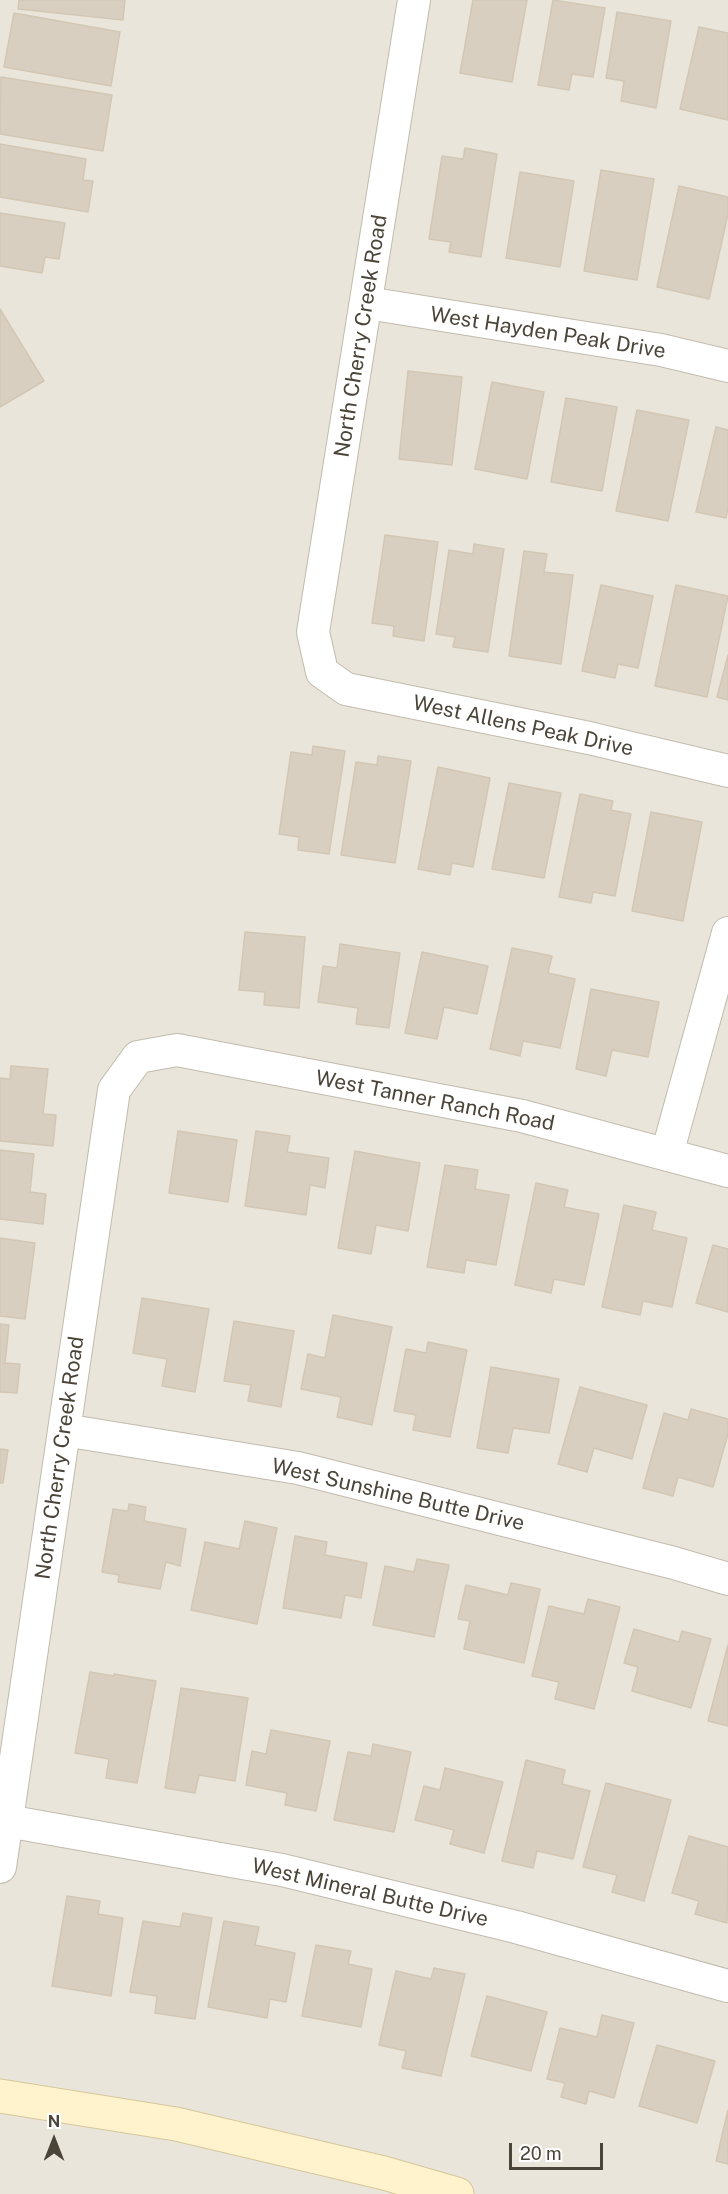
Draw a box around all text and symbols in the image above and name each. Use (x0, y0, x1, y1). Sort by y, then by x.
street label: North Cherry Creek Road (329, 213, 393, 459)
street label: West Hayden Peak Drive (428, 302, 668, 364)
street label: West Allens Peak Drive (410, 690, 636, 762)
street label: West Tanner Ranch Road (313, 1065, 557, 1137)
street label: North Cherry Creek Road (30, 1335, 90, 1581)
street label: West Sunshine Butte Drive (269, 1454, 527, 1536)
street label: West Mineral Butte Drive (249, 1854, 491, 1932)
north arrow (24, 2110, 84, 2170)
text: N (48, 2112, 60, 2131)
scale bar (512, 2131, 606, 2169)
text: 20 m (520, 2143, 562, 2164)

